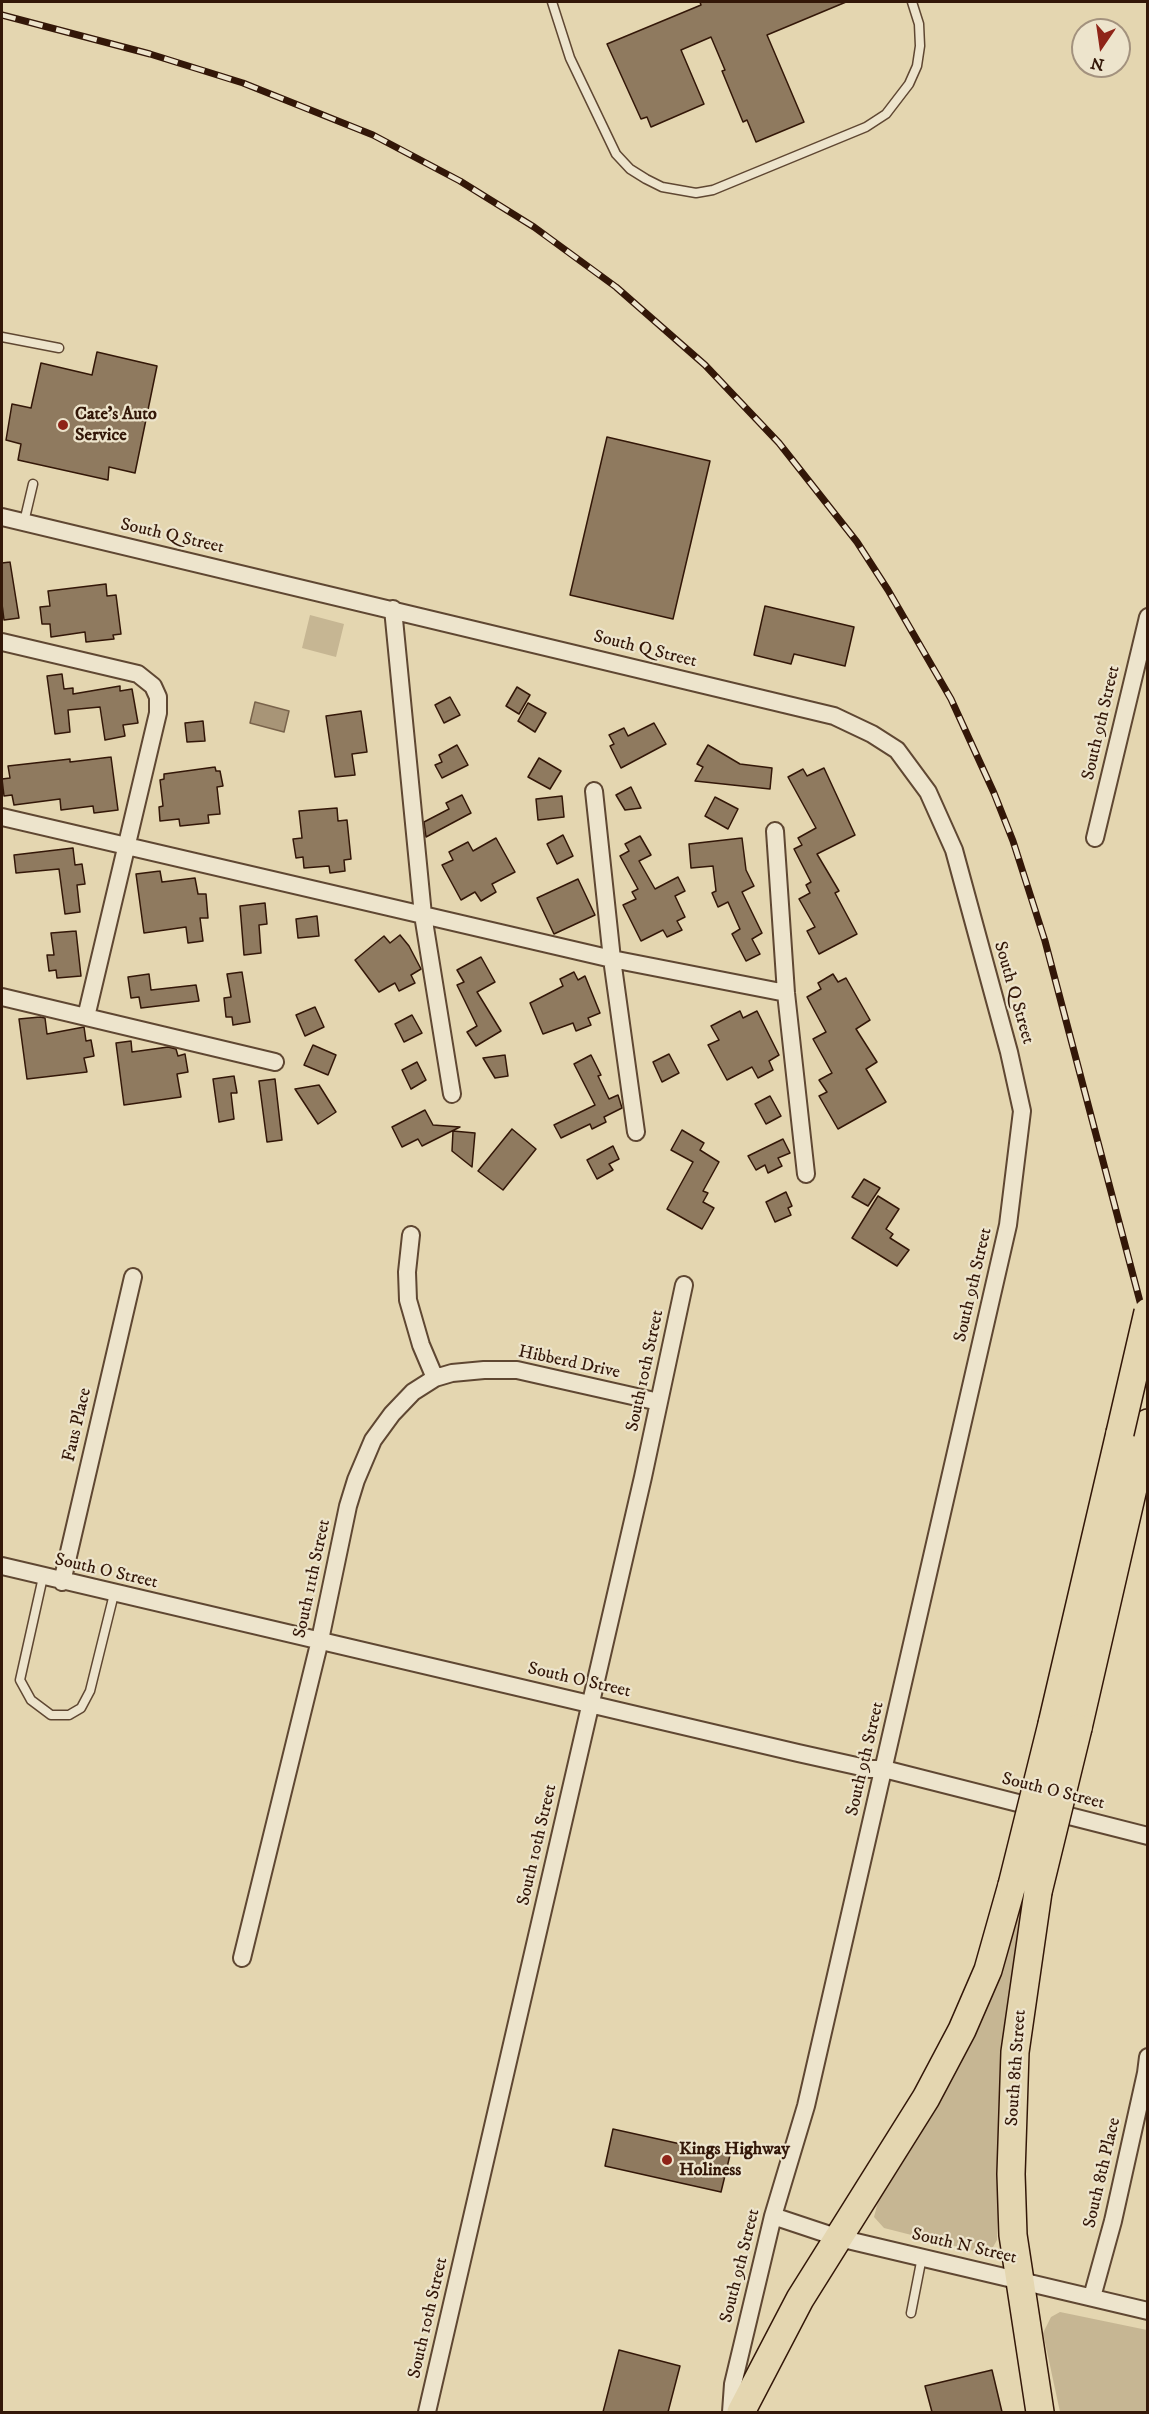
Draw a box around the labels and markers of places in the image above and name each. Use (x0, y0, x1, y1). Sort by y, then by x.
place label: Cate's Auto Service (75, 404, 157, 446)
marker: Cate's Auto Service (56, 418, 70, 432)
place label: Kings Highway Holiness (679, 2139, 790, 2182)
marker: Kings Highway Holiness (660, 2153, 674, 2167)

